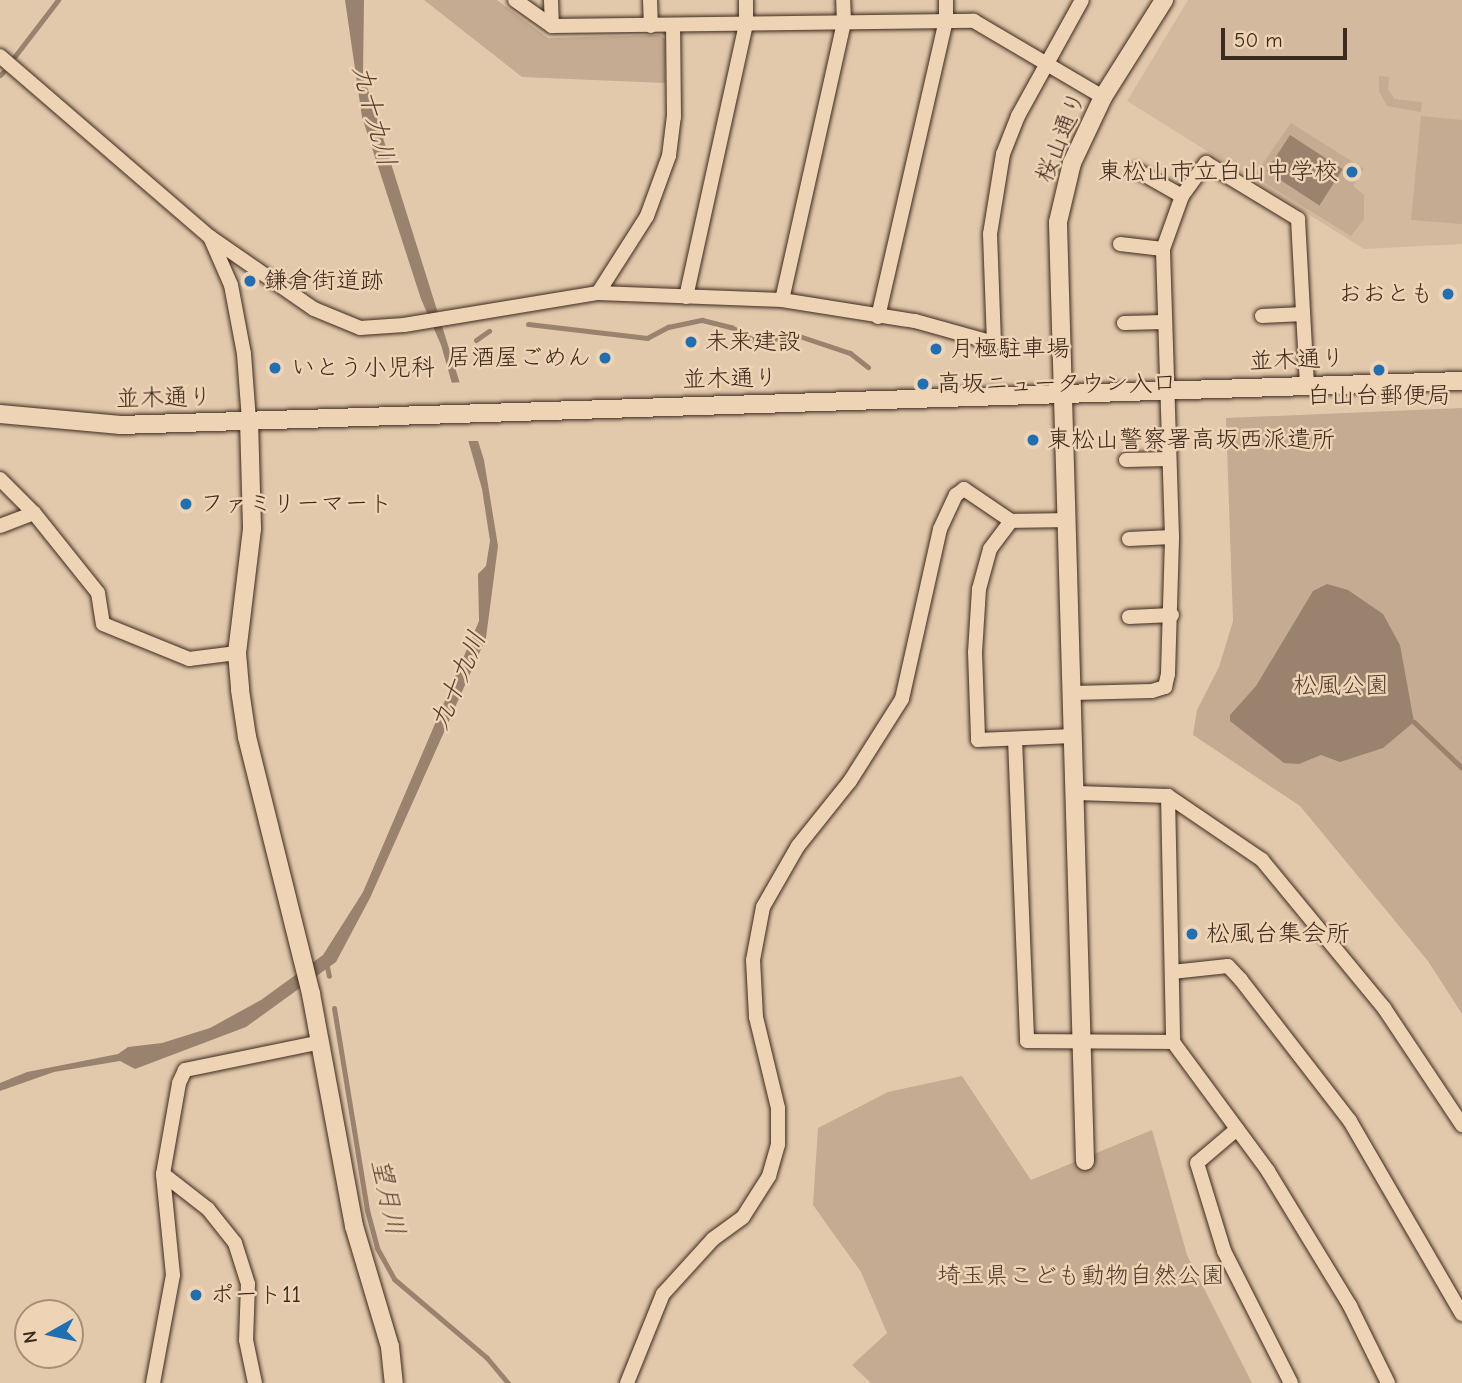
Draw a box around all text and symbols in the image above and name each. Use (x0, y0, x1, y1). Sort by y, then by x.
scale bar (1224, 14, 1350, 58)
text: 50 m (1234, 28, 1283, 52)
water label: 九十九川 (344, 62, 402, 170)
street label: 桜山通り (1030, 87, 1092, 187)
place label: 東松山市立白山中学校 (1098, 158, 1338, 186)
marker: 東松山市立白山中学校 (1344, 164, 1360, 180)
place label: 鎌倉街道跡 (264, 267, 384, 295)
marker: 鎌倉街道跡 (242, 273, 258, 289)
place label: おおとも (1338, 280, 1434, 308)
marker: おおとも (1440, 286, 1456, 302)
place label: 未来建設 (705, 328, 801, 356)
marker: 未来建設 (683, 334, 699, 350)
place label: 月極駐車場 (950, 335, 1070, 363)
marker: 月極駐車場 (928, 341, 944, 357)
place label: 居酒屋ごめん (447, 344, 591, 372)
street label: 並木通り (1249, 344, 1345, 376)
marker: 居酒屋ごめん (597, 350, 613, 366)
place label: いとう小児科 (291, 354, 435, 382)
marker: いとう小児科 (265, 358, 285, 378)
marker: 白山台郵便局 (1371, 362, 1387, 378)
street label: 並木通り (682, 364, 778, 394)
place label: 高坂ニュータウン入口 (937, 370, 1177, 398)
marker: 高坂ニュータウン入口 (915, 376, 931, 392)
place label: 白山台郵便局 (1307, 382, 1451, 410)
street label: 並木通り (116, 383, 212, 413)
place label: 東松山警察署高坂西派遣所 (1047, 426, 1335, 454)
marker: 東松山警察署高坂西派遣所 (1025, 432, 1041, 448)
place label: ファミリーマート (200, 490, 392, 518)
marker: ファミリーマート (178, 496, 194, 512)
water label: 九十九川 (424, 627, 494, 735)
park label: 松風公園 (1293, 672, 1389, 700)
place label: 松風台集会所 (1206, 920, 1350, 948)
marker: 松風台集会所 (1184, 926, 1200, 942)
water label: 望月川 (364, 1156, 410, 1238)
park label: 埼玉県こども動物自然公園 (937, 1262, 1225, 1290)
place label: ポート11 (210, 1281, 301, 1309)
marker: ポート11 (188, 1287, 204, 1303)
north arrow (14, 1299, 84, 1369)
text: N (18, 1329, 42, 1345)

